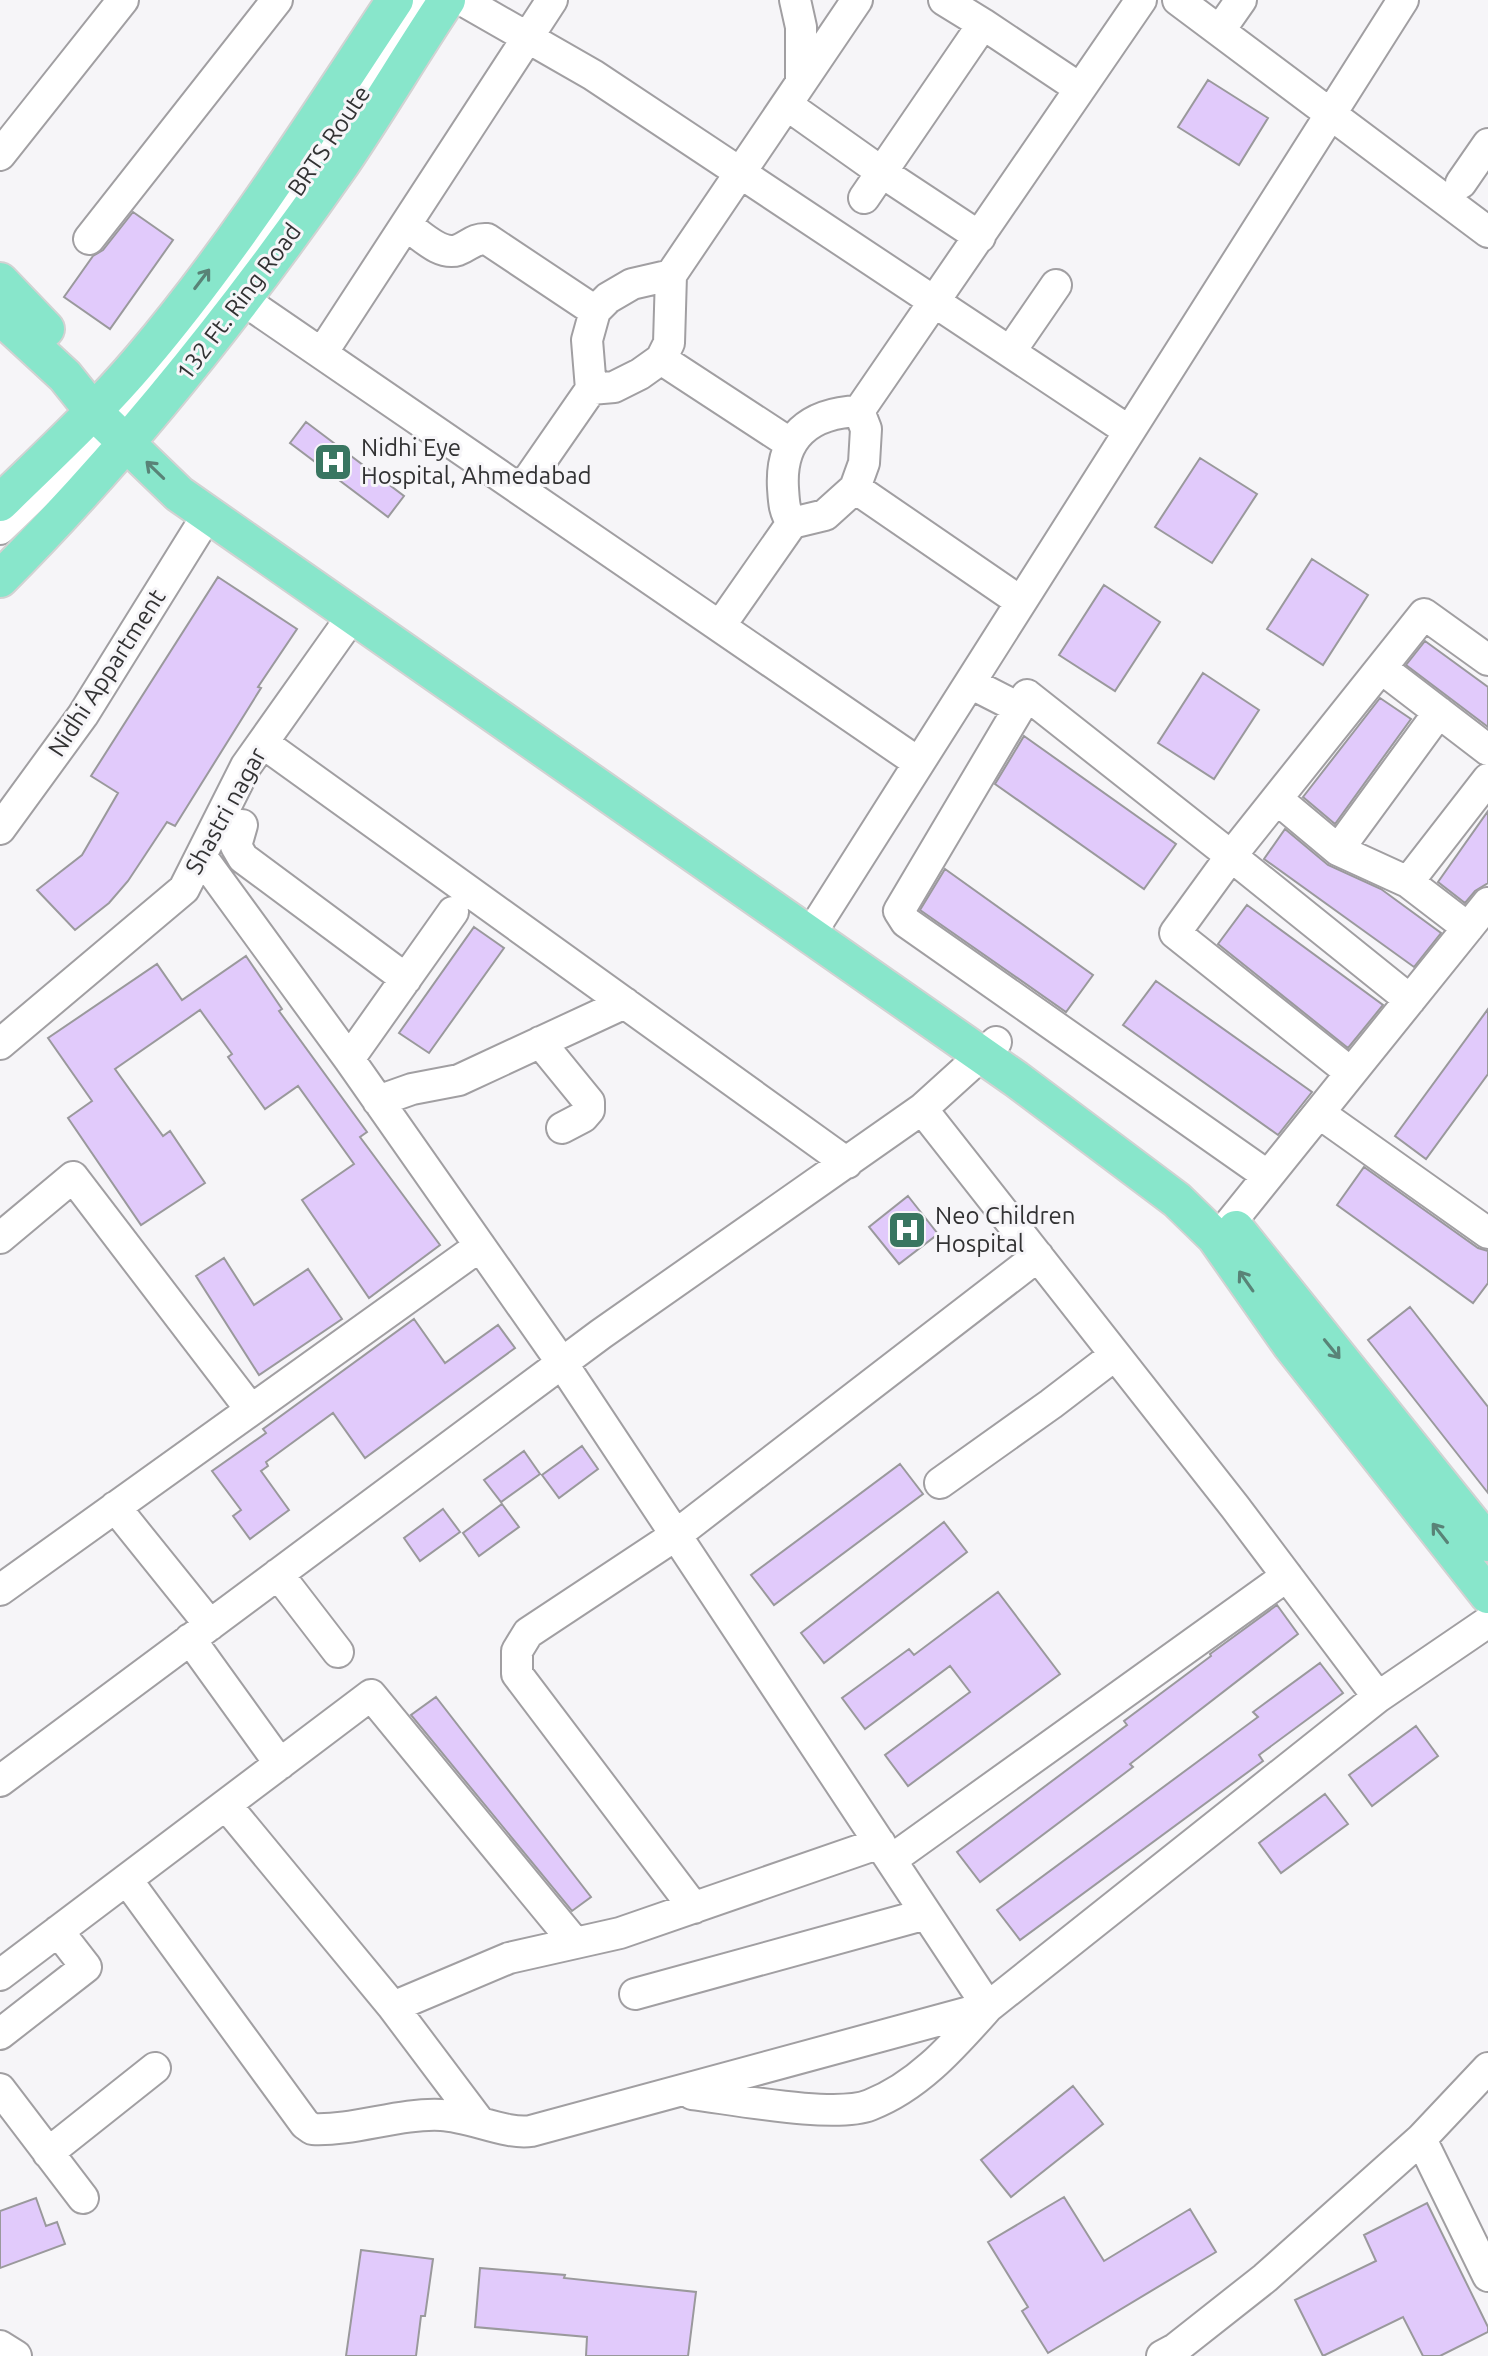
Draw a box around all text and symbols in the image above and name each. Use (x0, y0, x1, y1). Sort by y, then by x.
street label: BRTS Route (282, 81, 375, 201)
street label: 132 Ft. Ring Road (171, 218, 306, 385)
one-way arrow (194, 269, 211, 290)
place label: Nidhi Eye Hospital, Ahmedabad (361, 434, 592, 489)
hospital icon: Nidhi Eye Hospital, Ahmedabad (312, 441, 354, 483)
one-way arrow (145, 461, 165, 480)
street label: Nidhi Appartment (43, 584, 171, 761)
street label: Shastri nagar (180, 743, 271, 879)
place label: Neo Children Hospital (935, 1202, 1076, 1257)
hospital icon: Neo Children Hospital (886, 1209, 928, 1251)
one-way arrow (1238, 1270, 1254, 1292)
one-way arrow (1324, 1338, 1341, 1359)
one-way arrow (1432, 1523, 1449, 1544)

